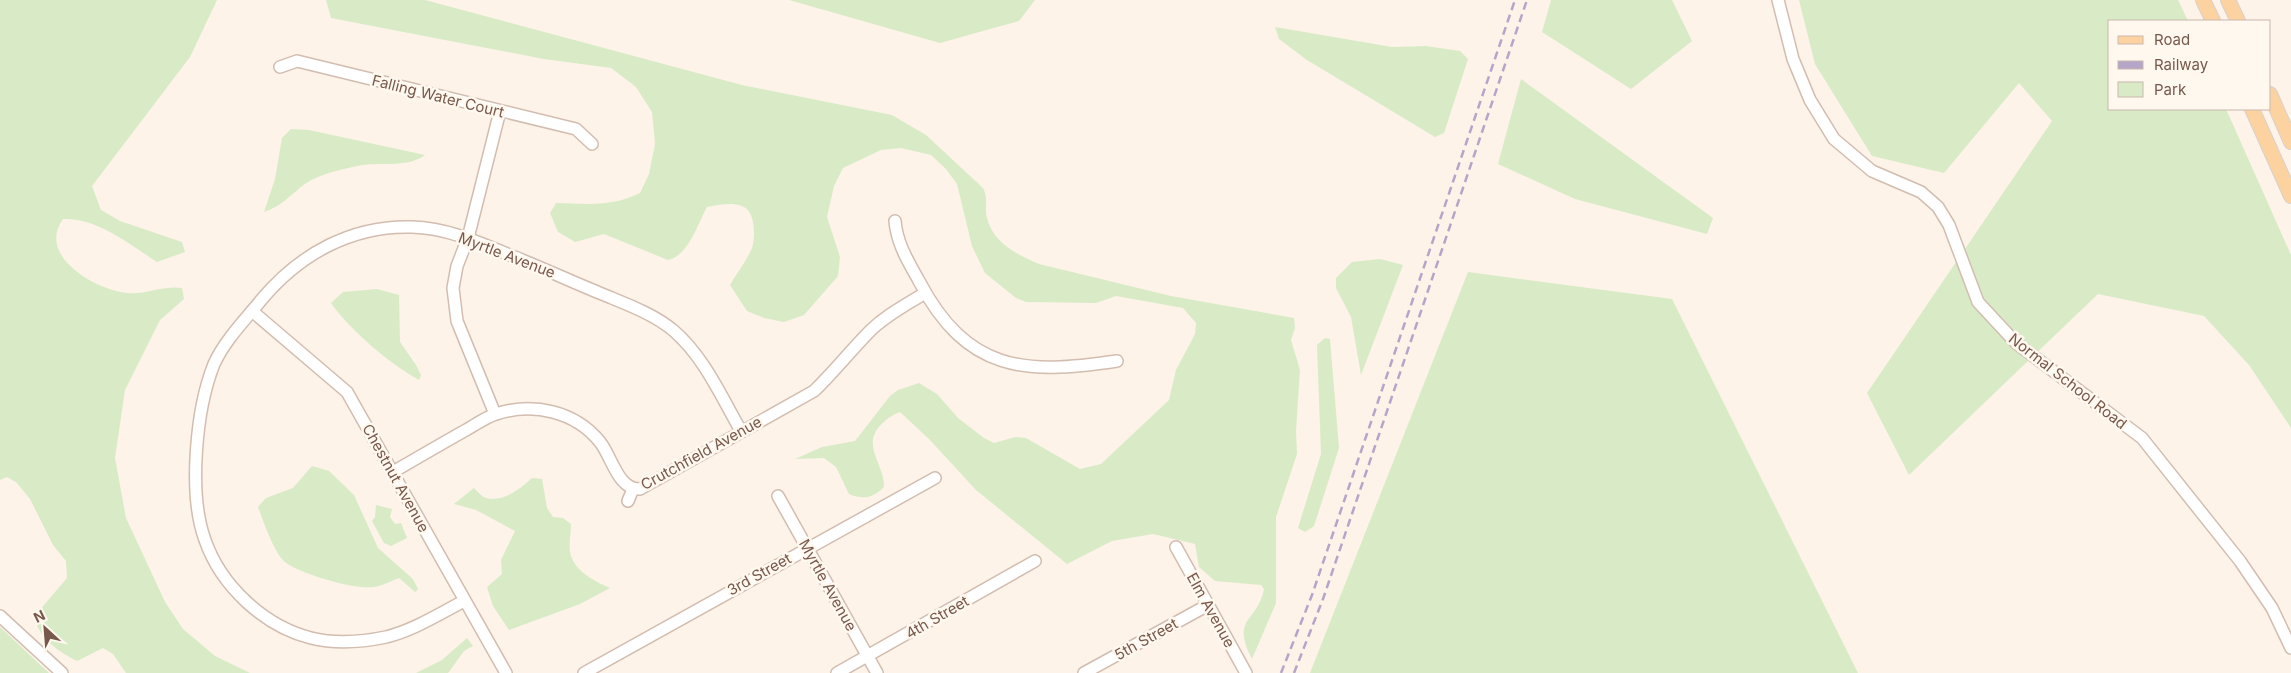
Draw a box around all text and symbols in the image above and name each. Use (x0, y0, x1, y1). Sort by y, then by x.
legend (2108, 20, 2271, 110)
text: Road (2154, 30, 2190, 49)
text: Railway (2154, 55, 2209, 74)
street label: Falling Water Court (370, 70, 506, 122)
text: Park (2154, 80, 2187, 99)
street label: Myrtle Avenue (456, 228, 558, 282)
street label: Normal School Road (2005, 329, 2131, 433)
street label: Crutchfield Avenue (637, 412, 765, 494)
street label: Chestnut Avenue (358, 421, 434, 535)
street label: Myrtle Avenue (795, 536, 861, 634)
street label: 3rd Street (724, 549, 794, 599)
street label: Elm Avenue (1183, 569, 1239, 651)
street label: 4th Street (902, 591, 972, 643)
north arrow (20, 603, 70, 653)
text: N (31, 606, 48, 626)
street label: 5th Street (1111, 614, 1181, 664)

